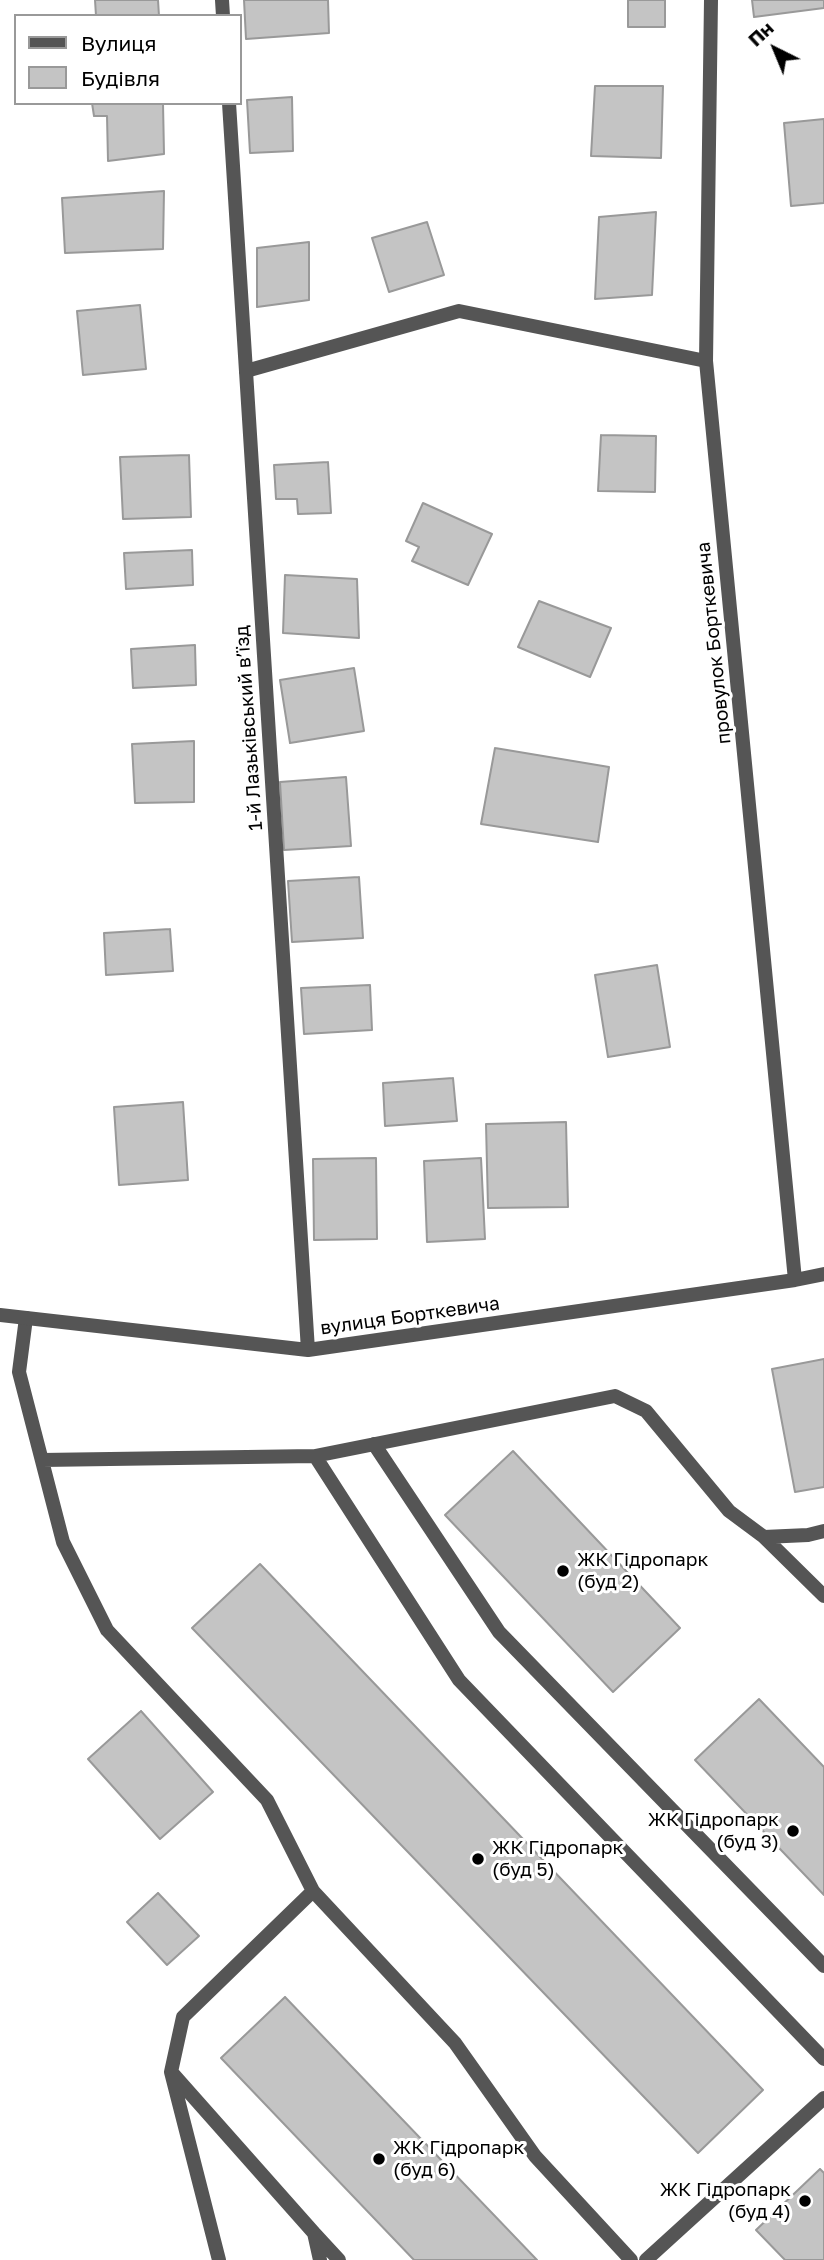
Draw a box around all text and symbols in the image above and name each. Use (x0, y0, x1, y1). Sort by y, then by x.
legend (14, 14, 242, 105)
north arrow (740, 14, 810, 84)
text: Пн (743, 16, 778, 50)
text: Вулиця (81, 30, 157, 56)
text: Будівля (81, 65, 160, 91)
street label: провулок Борткевича (692, 541, 736, 745)
street label: 1-й Лазьківський в’їзд (230, 625, 268, 831)
street label: вулиця Борткевича (319, 1292, 501, 1340)
place label: ЖК Гідропарк (буд 2) (577, 1549, 708, 1593)
marker: ЖК Гідропарк (буд 2) (555, 1563, 571, 1579)
place label: ЖК Гідропарк (буд 3) (648, 1809, 779, 1853)
marker: ЖК Гідропарк (буд 3) (785, 1823, 801, 1839)
place label: ЖК Гідропарк (буд 5) (492, 1837, 623, 1881)
marker: ЖК Гідропарк (буд 5) (470, 1851, 486, 1867)
place label: ЖК Гідропарк (буд 6) (393, 2137, 524, 2181)
marker: ЖК Гідропарк (буд 6) (371, 2151, 387, 2167)
place label: ЖК Гідропарк (буд 4) (660, 2179, 791, 2223)
marker: ЖК Гідропарк (буд 4) (797, 2193, 813, 2209)

